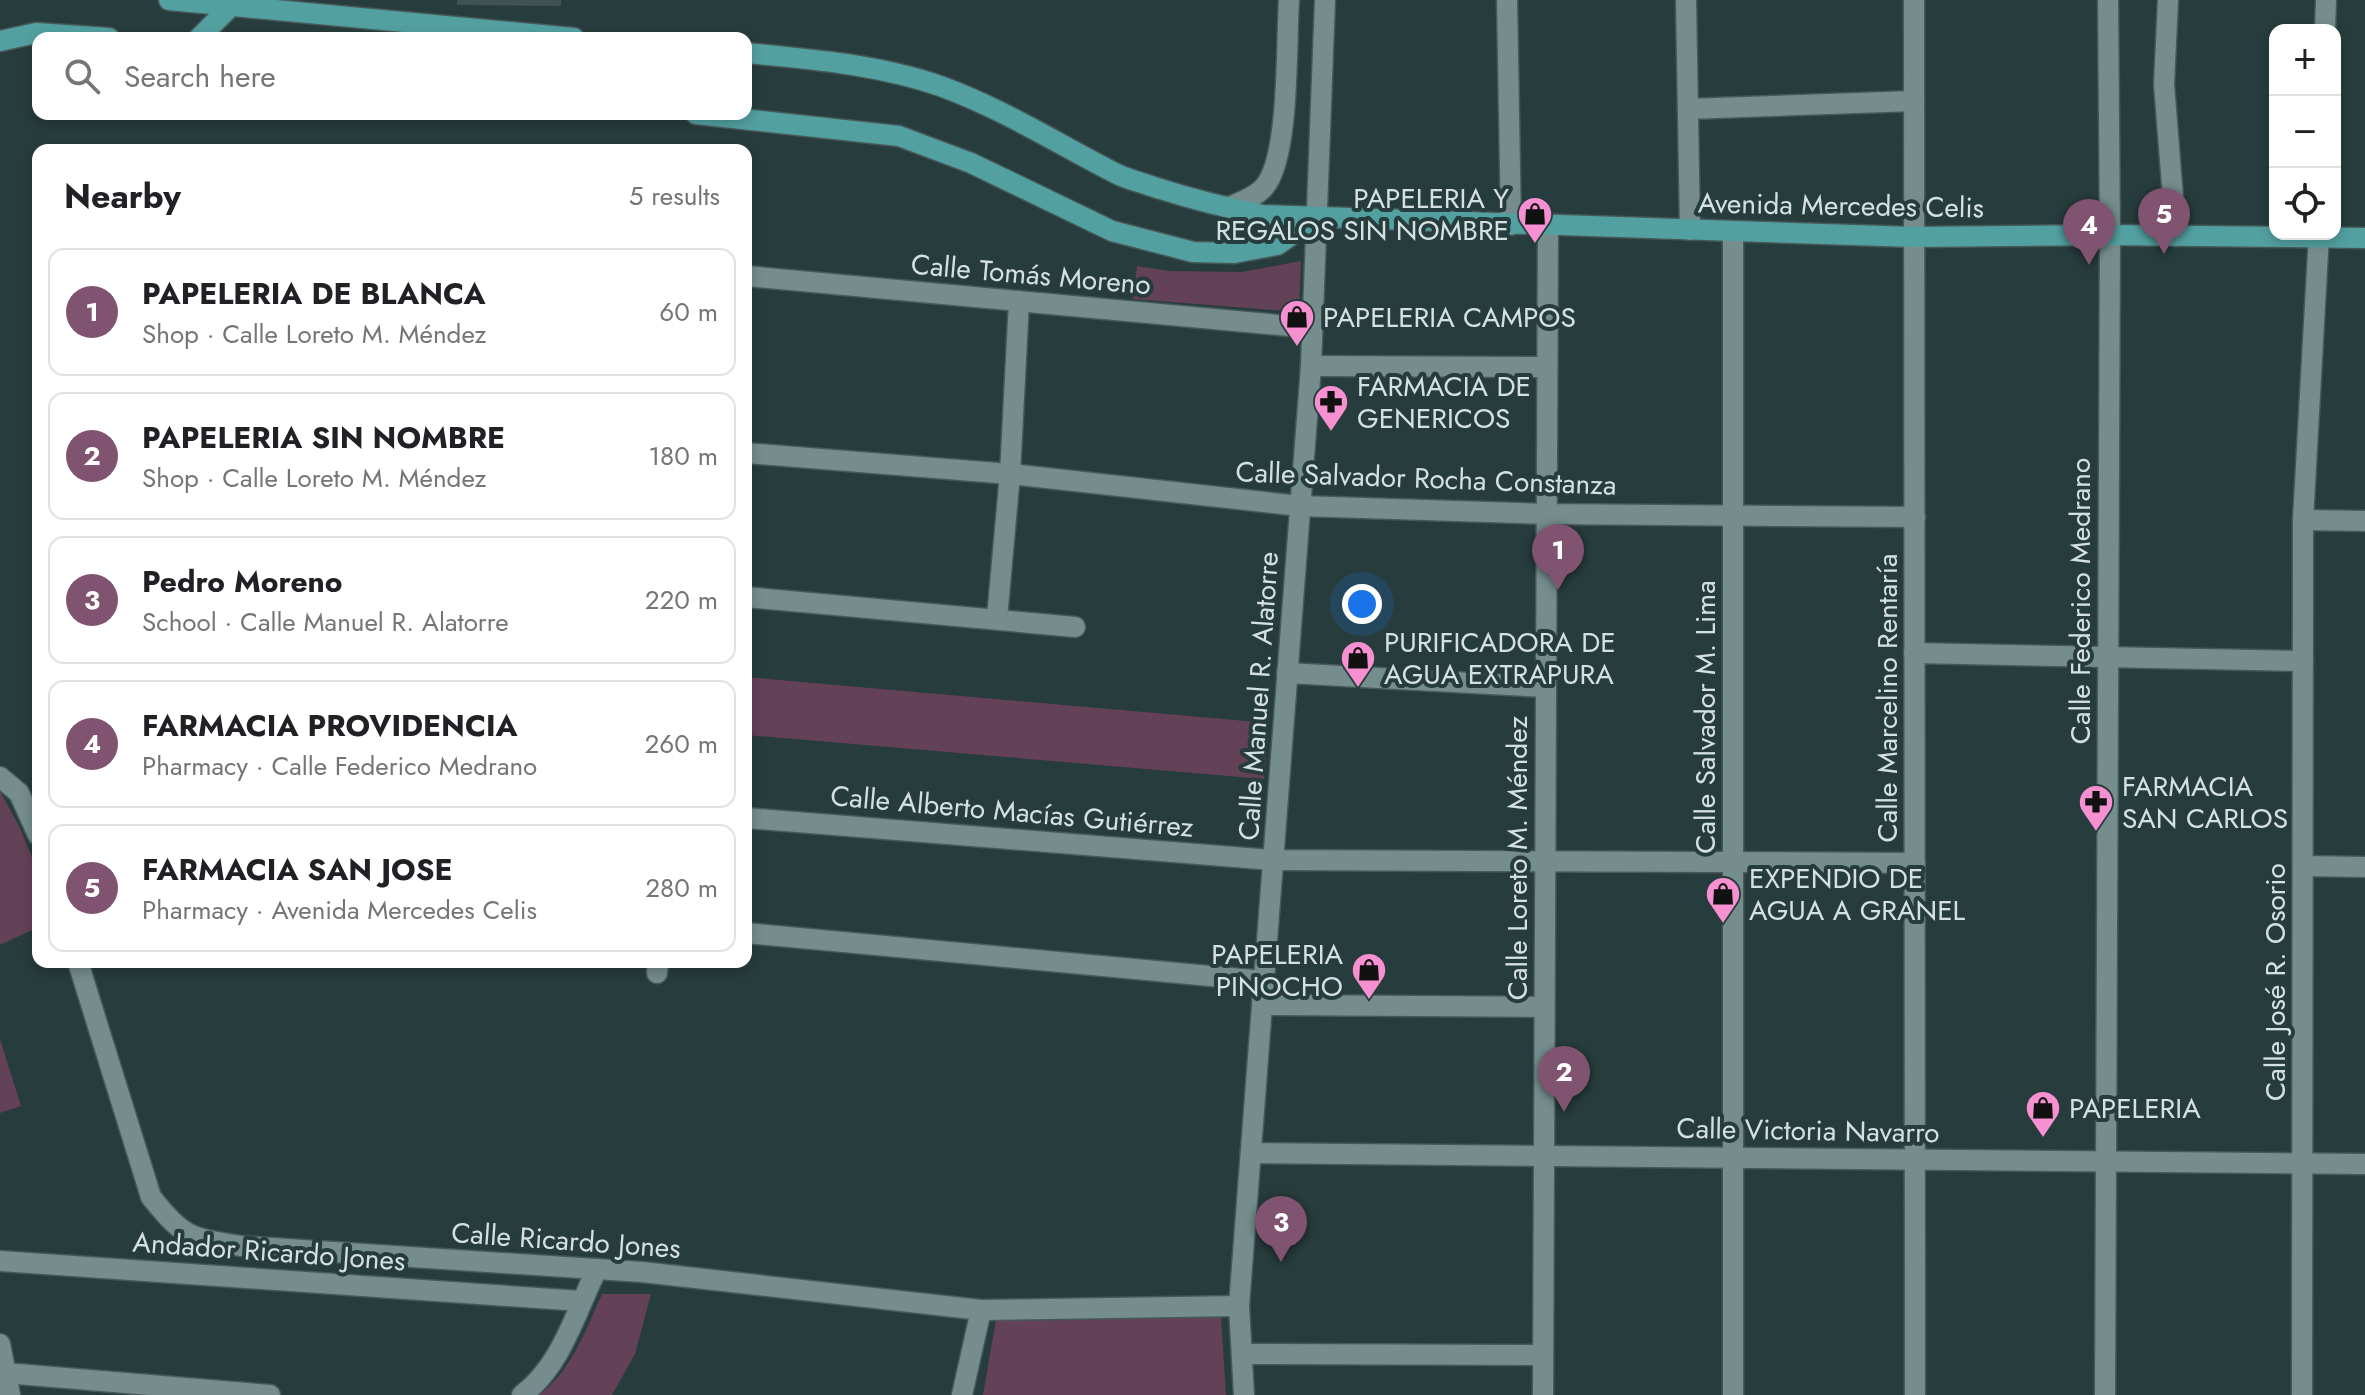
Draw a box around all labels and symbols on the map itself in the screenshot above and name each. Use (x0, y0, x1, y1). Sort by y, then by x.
place label: PAPELERIA Y REGALOS SIN NOMBRE (1215, 178, 1509, 251)
street label: Avenida Mercedes Celis (1698, 183, 1984, 228)
pin: 5 (2138, 188, 2190, 254)
shop icon: PAPELERIA Y REGALOS SIN NOMBRE (1516, 195, 1554, 245)
pin: 4 (2063, 199, 2115, 265)
street label: Calle Tomás Moreno (909, 244, 1153, 305)
place label: PAPELERIA CAMPOS (1323, 297, 1576, 338)
shop icon: PAPELERIA CAMPOS (1278, 298, 1316, 348)
place label: FARMACIA DE GENERICOS (1357, 366, 1531, 439)
pharmacy icon: FARMACIA DE GENERICOS (1312, 383, 1350, 433)
street label: Calle Salvador Rocha Constanza (1235, 451, 1617, 506)
street label: Calle Federico Medrano (2060, 458, 2101, 744)
pin: 1 (1532, 524, 1584, 590)
street label: Calle Manuel R. Alatorre (1228, 550, 1289, 842)
street label: Calle Marcelino Rentaría (1867, 554, 1908, 842)
street label: Calle Salvador M. Lima (1685, 580, 1726, 854)
your location (1342, 584, 1382, 624)
place label: PURIFICADORA DE AGUA EXTRAPURA (1384, 622, 1616, 695)
shop icon: PURIFICADORA DE AGUA EXTRAPURA (1339, 639, 1377, 689)
street label: Calle Loreto M. Méndez (1497, 716, 1538, 1000)
place label: FARMACIA SAN CARLOS (2122, 766, 2288, 839)
street label: Calle Alberto Macías Gutiérrez (829, 775, 1195, 848)
pharmacy icon: FARMACIA SAN CARLOS (2077, 783, 2115, 833)
place label: EXPENDIO DE AGUA A GRANEL (1749, 858, 1966, 931)
street label: Calle José R. Osorio (2255, 863, 2296, 1101)
shop icon: EXPENDIO DE AGUA A GRANEL (1704, 875, 1742, 925)
place label: PAPELERIA PINOCHO (1211, 934, 1344, 1007)
shop icon: PAPELERIA PINOCHO (1350, 951, 1388, 1001)
pin: 2 (1538, 1046, 1590, 1112)
place label: PAPELERIA (2069, 1088, 2201, 1129)
shop icon: PAPELERIA (2024, 1089, 2062, 1139)
street label: Calle Victoria Navarro (1676, 1108, 1940, 1153)
pin: 3 (1255, 1196, 1307, 1262)
street label: Calle Ricardo Jones (450, 1212, 682, 1269)
street label: Andador Ricardo Jones (131, 1222, 407, 1281)

